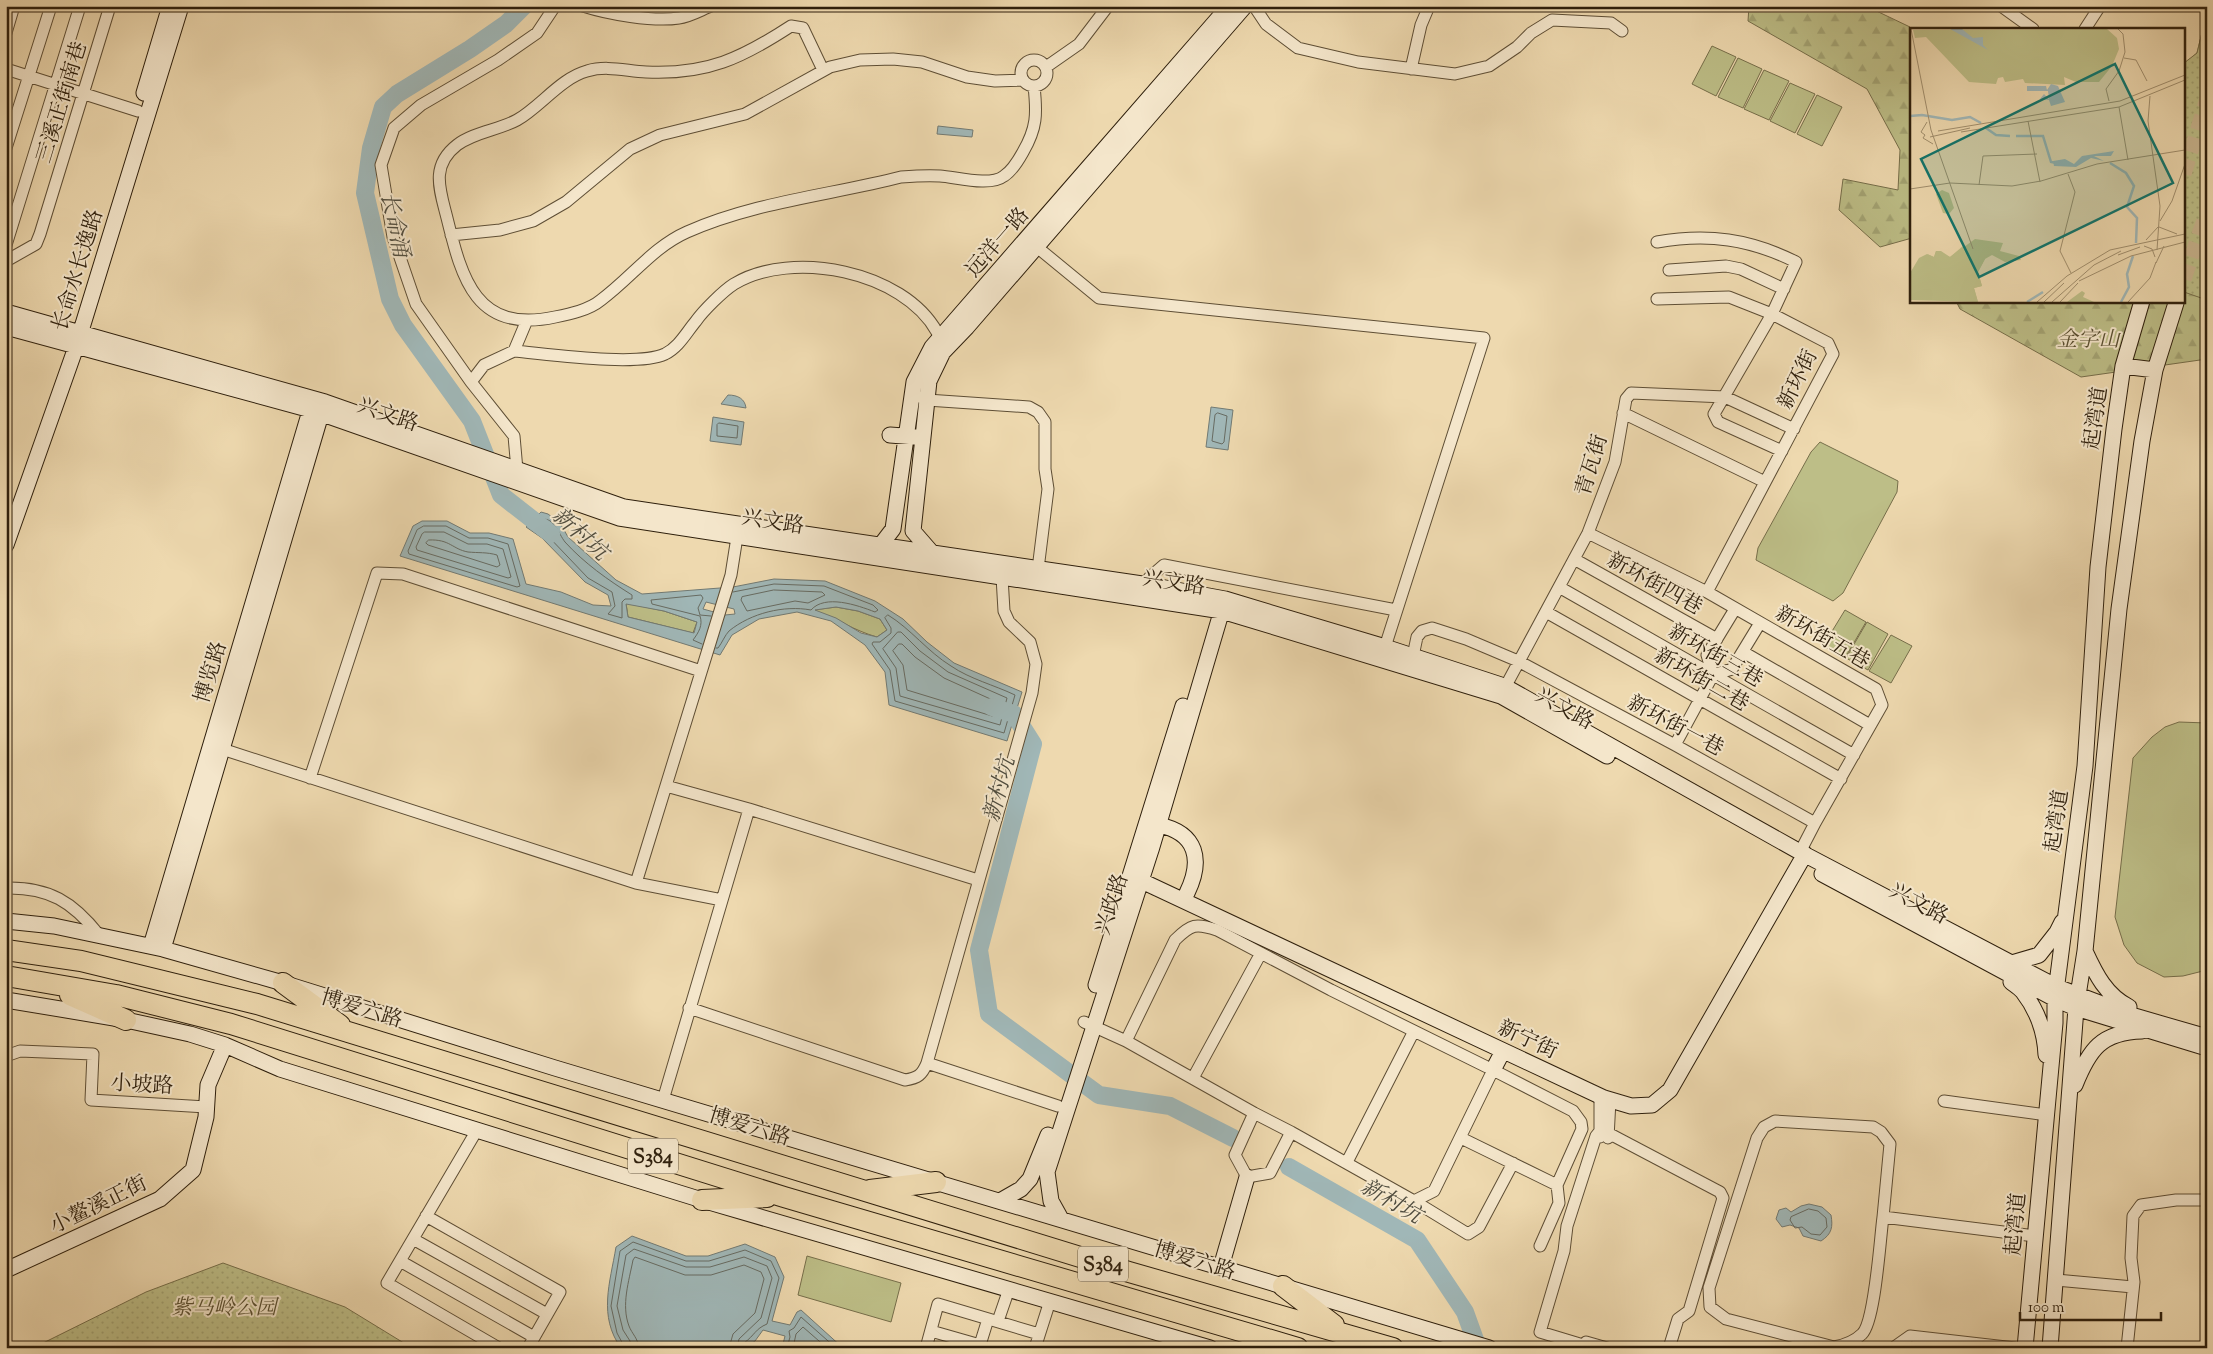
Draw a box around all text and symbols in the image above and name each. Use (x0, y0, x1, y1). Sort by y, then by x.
inset map (1910, 28, 2186, 302)
street label: 三溪正街南巷 (30, 38, 96, 167)
water label: 长命涌 (371, 189, 416, 263)
street label: 远洋一路 (960, 202, 1037, 285)
street label: 长命水长逸路 (46, 206, 112, 335)
park label: 金字山 (2057, 326, 2121, 356)
street label: 新环街 (1772, 345, 1826, 415)
street label: 起湾道 (2078, 385, 2116, 452)
street label: 兴文路 (353, 391, 422, 440)
street label: 青瓦街 (1569, 431, 1616, 500)
water label: 新村坑 (544, 501, 616, 571)
street label: 兴文路 (739, 503, 806, 543)
street label: 新环街四巷 (1601, 546, 1707, 623)
street label: 兴文路 (1140, 564, 1207, 604)
street label: 新环街五巷 (1769, 599, 1875, 678)
street label: 新环街三巷 (1662, 617, 1768, 696)
street label: 博览路 (188, 638, 235, 707)
street label: 新环街二巷 (1648, 641, 1754, 720)
street label: 兴文路 (1529, 681, 1599, 738)
street label: 新环街一巷 (1622, 689, 1728, 765)
water label: 新村坑 (977, 751, 1026, 826)
street label: 起湾道 (2039, 788, 2077, 855)
street label: 兴政路 (1089, 870, 1137, 939)
street label: 兴文路 (1883, 877, 1953, 933)
street label: 博爱六路 (317, 983, 406, 1037)
street label: 新宁街 (1492, 1014, 1562, 1068)
street label: 小坡路 (110, 1069, 174, 1103)
street label: 博爱六路 (705, 1101, 794, 1155)
road number: S384 (628, 1138, 678, 1174)
street label: 小鳌溪正街 (45, 1169, 153, 1242)
water label: 新村坑 (1354, 1172, 1430, 1234)
street label: 起湾道 (1999, 1191, 2035, 1257)
street label: 博爱六路 (1150, 1235, 1239, 1289)
road number: S384 (1078, 1246, 1128, 1282)
scale bar (2020, 1289, 2162, 1321)
park label: 紫马岭公园 (172, 1294, 279, 1324)
text: 100 m (2028, 1298, 2065, 1319)

